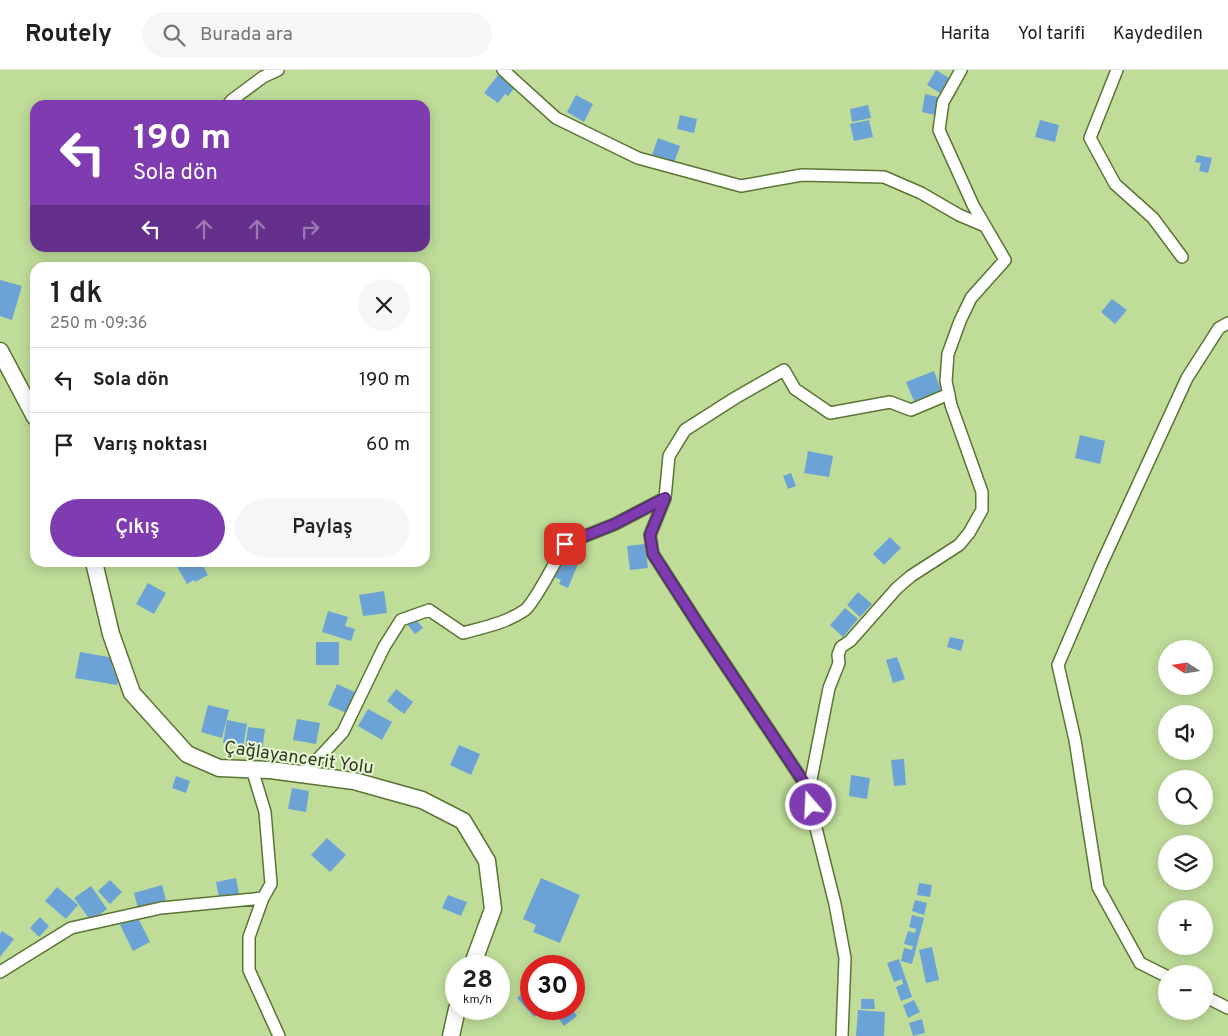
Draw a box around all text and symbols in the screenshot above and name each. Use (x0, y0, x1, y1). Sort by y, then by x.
search box (142, 12, 492, 57)
text: Routely (25, 20, 112, 50)
icon: search (160, 21, 188, 49)
text: Burada ara (200, 23, 293, 47)
text: Harita (940, 23, 990, 46)
text: Yol tarifi (1018, 23, 1085, 46)
text: Kaydedilen (1113, 23, 1203, 46)
text: 190 m (133, 117, 231, 161)
icon: left (50, 120, 115, 185)
text: Sola dön (133, 160, 218, 187)
icon: left (137, 215, 165, 243)
icon: ahead (190, 215, 218, 243)
icon: ahead (243, 215, 271, 243)
icon: right (296, 215, 324, 243)
text: 1 dk (50, 276, 103, 313)
button: close (358, 279, 410, 331)
text: 250 m · 09:36 (50, 314, 147, 334)
icon: left (50, 366, 78, 394)
text: Sola dön (93, 368, 169, 392)
text: 190 m (359, 368, 410, 392)
icon: arrive (50, 431, 78, 459)
text: Varış noktası (93, 433, 208, 457)
text: 60 m (366, 433, 410, 457)
button: Çıkış (50, 499, 225, 557)
button: Paylaş (235, 499, 410, 557)
pin (544, 523, 586, 565)
icon: arrive (551, 530, 579, 558)
north arrow (1158, 640, 1212, 695)
map controls (1158, 640, 1213, 1020)
button: sound (1158, 705, 1213, 760)
street label: Çağlayancerit Yolu (223, 737, 375, 780)
button: search (1158, 770, 1213, 825)
position arrow (784, 778, 836, 830)
button: layers (1158, 835, 1213, 890)
button: + (1158, 900, 1213, 955)
speed limit sign: 30 (520, 955, 585, 1020)
text: 28 (462, 965, 493, 997)
button: − (1158, 965, 1213, 1020)
text: km/h (463, 992, 492, 1008)

